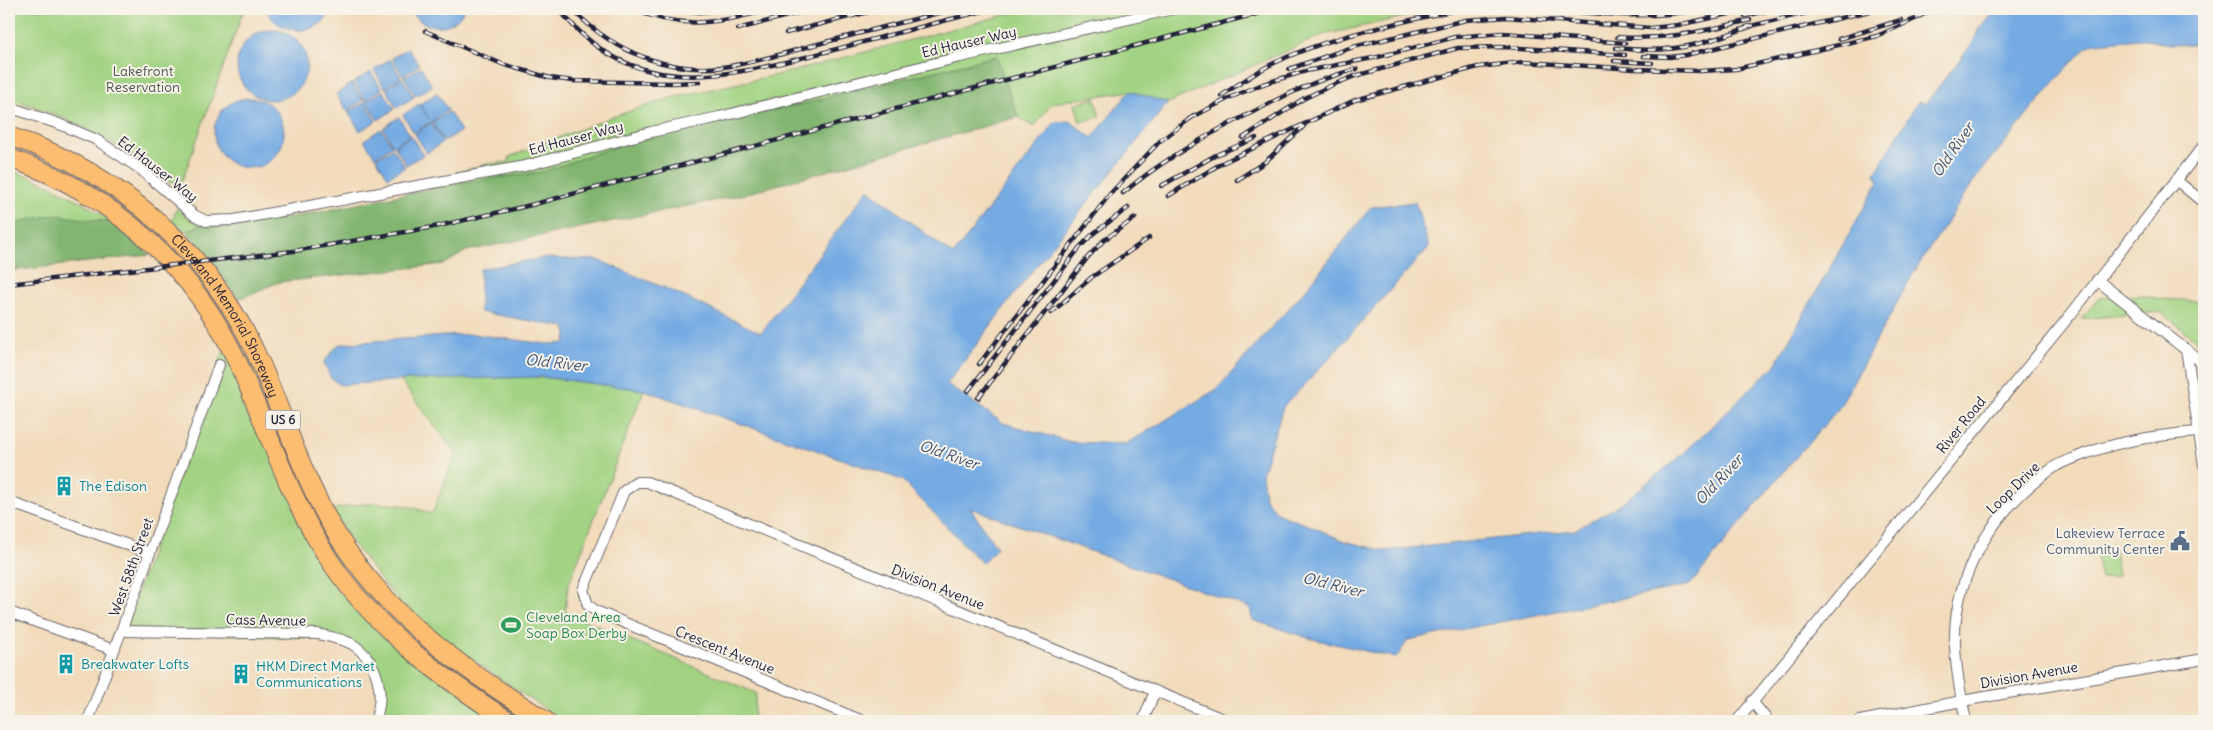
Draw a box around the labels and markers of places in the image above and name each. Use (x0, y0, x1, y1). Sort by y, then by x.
building icon: The Edison (53, 475, 75, 497)
place label: The Edison (79, 477, 147, 495)
place label: Lakeview Terrace Community Center (2046, 524, 2165, 558)
public building icon: Lakeview Terrace Community Center (2169, 530, 2191, 552)
place label: Cleveland Area Soap Box Derby (526, 608, 627, 642)
sports icon: Cleveland Area Soap Box Derby (500, 614, 522, 636)
building icon: Breakwater Lofts (55, 653, 77, 675)
place label: Breakwater Lofts (81, 655, 189, 673)
place label: HKM Direct Market Communications (256, 657, 375, 691)
building icon: HKM Direct Market Communications (230, 663, 252, 685)

